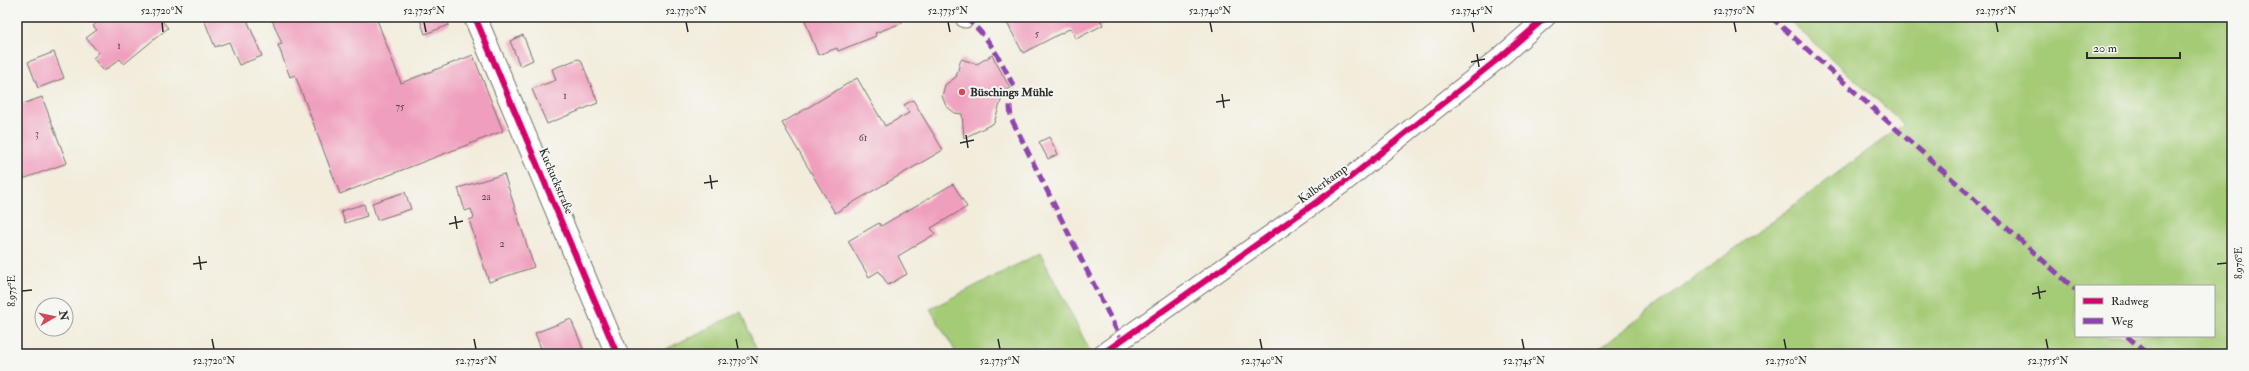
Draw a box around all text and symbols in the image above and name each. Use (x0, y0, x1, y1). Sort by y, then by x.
text: 52.3720°N (141, 5, 183, 17)
text: 52.3725°N (403, 5, 445, 17)
text: 52.3730°N (665, 5, 707, 17)
text: 52.3735°N (928, 5, 968, 17)
text: 52.3740°N (1189, 5, 1231, 17)
text: 52.3745°N (1451, 5, 1493, 17)
text: 52.3750°N (1713, 5, 1755, 17)
text: 52.3755°N (1975, 5, 2017, 17)
house number: 5 (1035, 28, 1040, 40)
scale bar (2087, 34, 2180, 60)
house number: 1 (117, 40, 121, 52)
text: 20 m (2093, 41, 2118, 56)
place label: Büschings Mühle (970, 85, 1054, 100)
marker: Büschings Mühle (957, 87, 967, 97)
house number: 1 (563, 90, 567, 102)
house number: 75 (396, 101, 405, 113)
house number: 3 (35, 128, 39, 140)
house number: 61 (859, 132, 868, 144)
street label: Kuckuckstraße (535, 146, 577, 216)
street label: Kalberkamp (1295, 161, 1351, 207)
house number: 2a (481, 191, 491, 203)
house number: 2 (499, 238, 505, 250)
text: 8.976°E (2233, 247, 2245, 279)
text: 8.975°E (6, 275, 18, 307)
legend (2075, 285, 2215, 337)
text: Radweg (2111, 294, 2150, 309)
north arrow (34, 297, 74, 337)
text: N (56, 309, 71, 323)
text: Weg (2110, 314, 2134, 329)
text: 52.3720°N (193, 355, 235, 367)
text: 52.3725°N (455, 355, 497, 367)
text: 52.3730°N (717, 355, 759, 367)
text: 52.3735°N (980, 355, 1020, 367)
text: 52.3740°N (1241, 355, 1283, 367)
text: 52.3745°N (1503, 355, 1545, 367)
text: 52.3750°N (1765, 355, 1807, 367)
text: 52.3755°N (2027, 355, 2069, 367)

